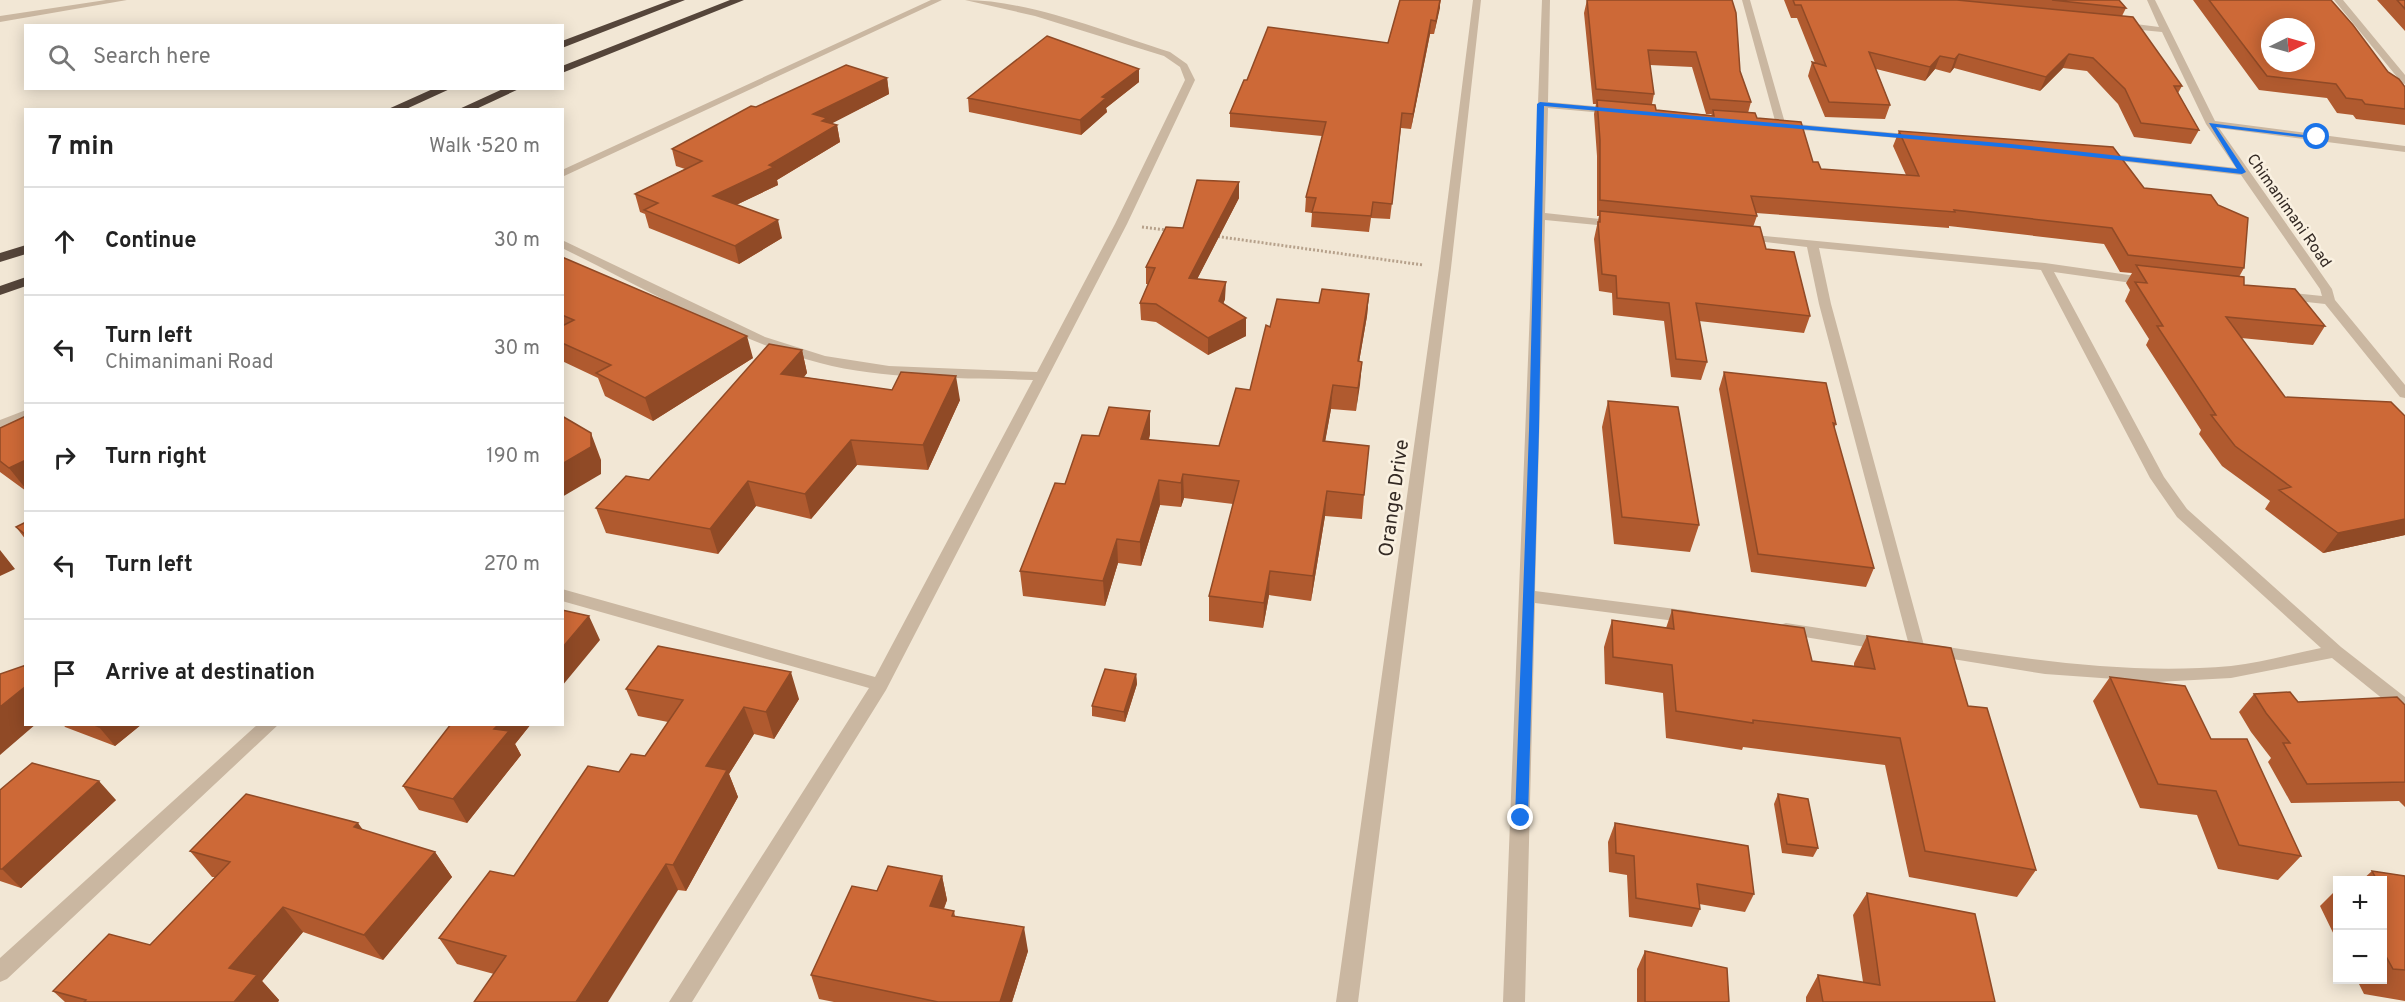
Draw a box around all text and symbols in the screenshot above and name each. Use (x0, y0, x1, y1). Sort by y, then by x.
north arrow (2261, 18, 2315, 72)
search box (24, 24, 564, 90)
icon: search (45, 41, 78, 74)
text: Search here (93, 44, 211, 71)
route start (2303, 123, 2329, 149)
text: 7 min (48, 131, 114, 164)
text: Walk · 520 m (429, 134, 540, 160)
street label: Chimanimani Road (2241, 150, 2335, 272)
icon: ahead (48, 225, 81, 258)
text: Continue (105, 228, 196, 255)
text: 30 m (494, 228, 540, 254)
text: Turn left (105, 323, 193, 350)
icon: left (48, 333, 81, 366)
text: 30 m (494, 336, 540, 362)
text: Chimanimani Road (105, 350, 274, 376)
street label: Orange Drive (1374, 438, 1416, 559)
icon: right (48, 441, 81, 474)
text: Turn right (105, 444, 207, 471)
text: 190 m (486, 444, 540, 470)
icon: left (48, 549, 81, 582)
text: Turn left (105, 552, 193, 579)
text: 270 m (484, 552, 540, 578)
icon: arrive (48, 657, 81, 690)
text: Arrive at destination (105, 660, 315, 687)
route end (1507, 804, 1533, 830)
map controls (2333, 876, 2387, 984)
button: + (2333, 876, 2387, 930)
button: − (2333, 930, 2387, 984)

